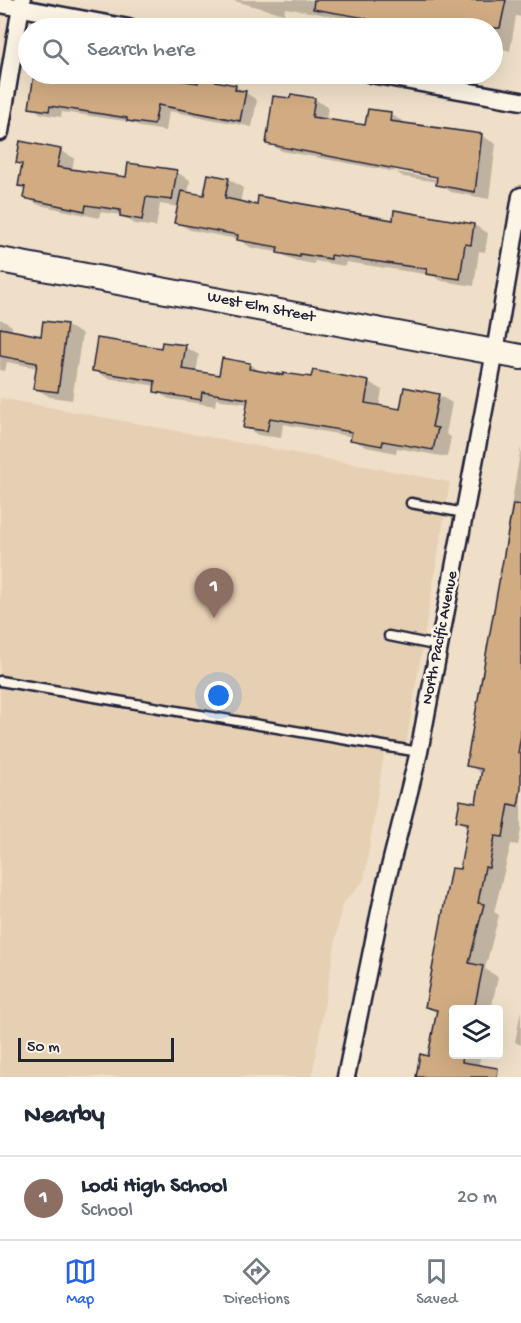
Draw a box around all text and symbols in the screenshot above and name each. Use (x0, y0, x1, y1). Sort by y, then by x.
search box (18, 18, 503, 84)
icon: search (39, 35, 72, 68)
text: Search here (87, 38, 195, 64)
street label: West Elm Street (206, 288, 318, 328)
pin: 1 (194, 568, 234, 618)
street label: North Pacific Avenue (419, 569, 463, 706)
your location (204, 681, 233, 710)
map controls (449, 1005, 503, 1059)
button: layers (449, 1005, 503, 1059)
scale bar (18, 1035, 174, 1062)
text: 50 m (27, 1039, 60, 1058)
text: Nearby (24, 1101, 105, 1132)
text: Lodi High School (81, 1174, 227, 1200)
text: 1 (39, 1187, 48, 1210)
text: 20 m (457, 1187, 497, 1210)
text: School (81, 1200, 133, 1223)
tab: Map (64, 1255, 97, 1310)
tab: Directions (224, 1255, 289, 1310)
tab: Saved (416, 1255, 457, 1310)

